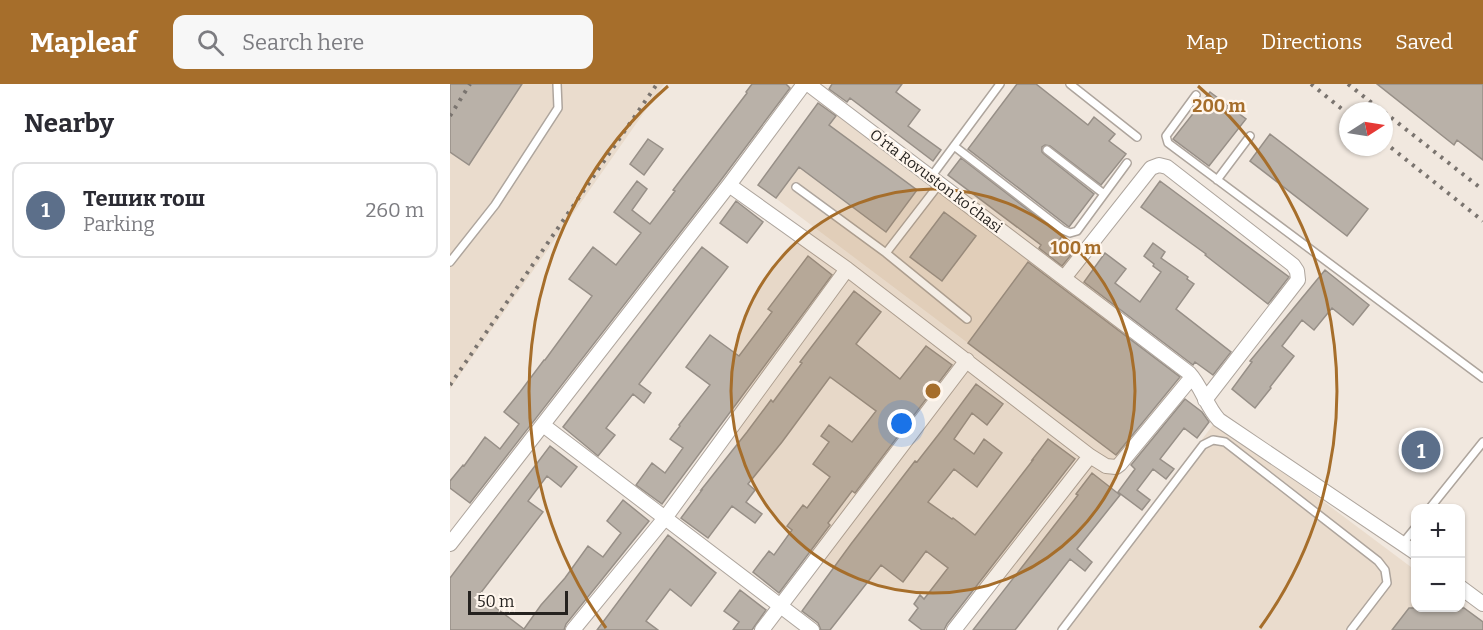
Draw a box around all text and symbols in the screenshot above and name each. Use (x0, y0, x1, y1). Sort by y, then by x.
search box (173, 15, 593, 69)
text: Mapleaf (30, 26, 137, 59)
icon: search (194, 26, 227, 59)
text: Search here (242, 29, 364, 56)
text: Map (1186, 29, 1228, 55)
text: Directions (1261, 29, 1362, 55)
text: Saved (1395, 29, 1453, 55)
text: 200 m (1192, 95, 1246, 117)
north arrow (1339, 102, 1393, 156)
text: Nearby (24, 108, 114, 139)
street label: Oʻrta Rovuston koʻchasi (866, 125, 1006, 237)
text: Тешик тош (83, 185, 205, 212)
text: 1 (41, 198, 50, 222)
text: 260 m (365, 198, 424, 222)
text: Parking (83, 212, 155, 236)
text: 100 m (1050, 237, 1102, 259)
centre of rings (923, 381, 943, 401)
your location (887, 409, 916, 438)
pin: 1 (1402, 428, 1440, 472)
map controls (1411, 504, 1465, 612)
button: + (1411, 504, 1465, 558)
button: − (1411, 558, 1465, 612)
scale bar (468, 588, 568, 616)
text: 50 m (477, 592, 514, 611)

